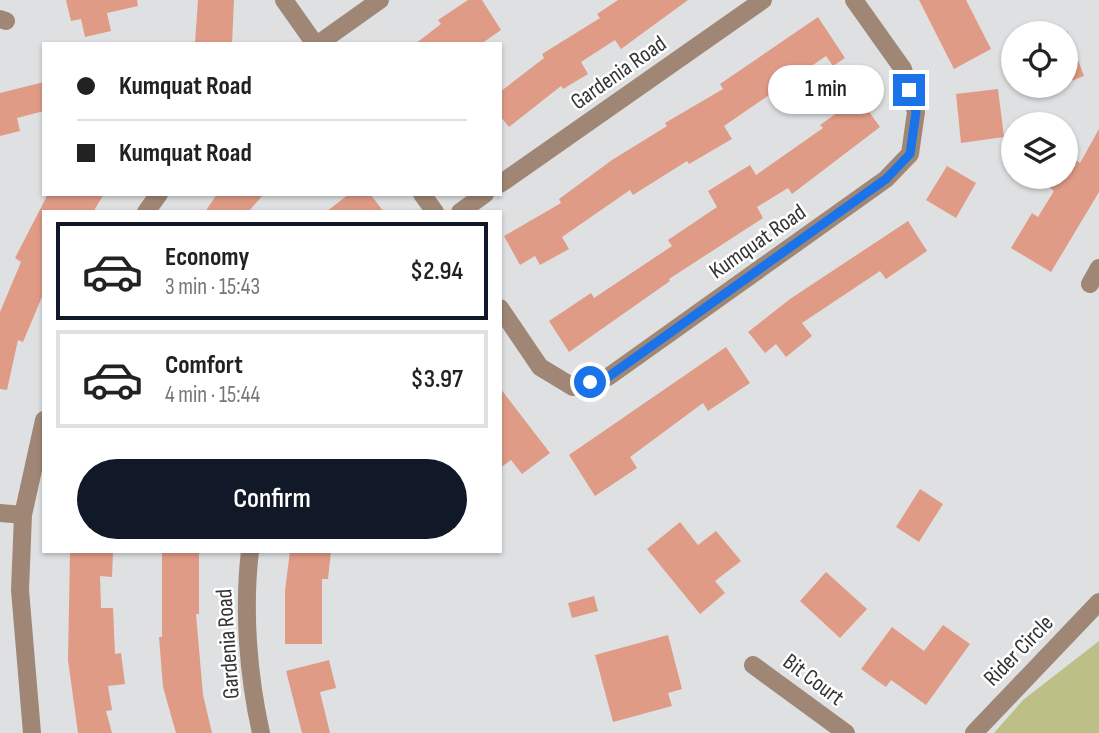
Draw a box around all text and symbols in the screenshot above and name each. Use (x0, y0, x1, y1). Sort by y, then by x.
map controls (1001, 21, 1078, 189)
button: locate (1001, 21, 1078, 98)
street label: Gardenia Road (565, 30, 672, 116)
callout: 1 min (769, 66, 884, 114)
text: Kumquat Road (119, 71, 252, 102)
route end (893, 74, 925, 106)
text: 1 min (805, 75, 847, 103)
button: layers (1001, 112, 1078, 189)
text: Kumquat Road (119, 138, 252, 169)
street label: Kumquat Road (704, 198, 811, 285)
icon: car (81, 240, 144, 303)
text: Economy (165, 242, 249, 273)
text: $2.94 (410, 256, 463, 287)
text: 3 min · 15:43 (165, 273, 260, 301)
icon: car (81, 348, 144, 411)
text: Comfort (165, 350, 243, 381)
text: $3.97 (411, 364, 463, 395)
route start (574, 366, 606, 398)
text: 4 min · 15:44 (165, 381, 260, 409)
button: Confirm (77, 459, 467, 539)
street label: Gardenia Road (210, 588, 246, 700)
street label: Rider Circle (978, 609, 1059, 692)
street label: Bit Court (777, 648, 849, 712)

